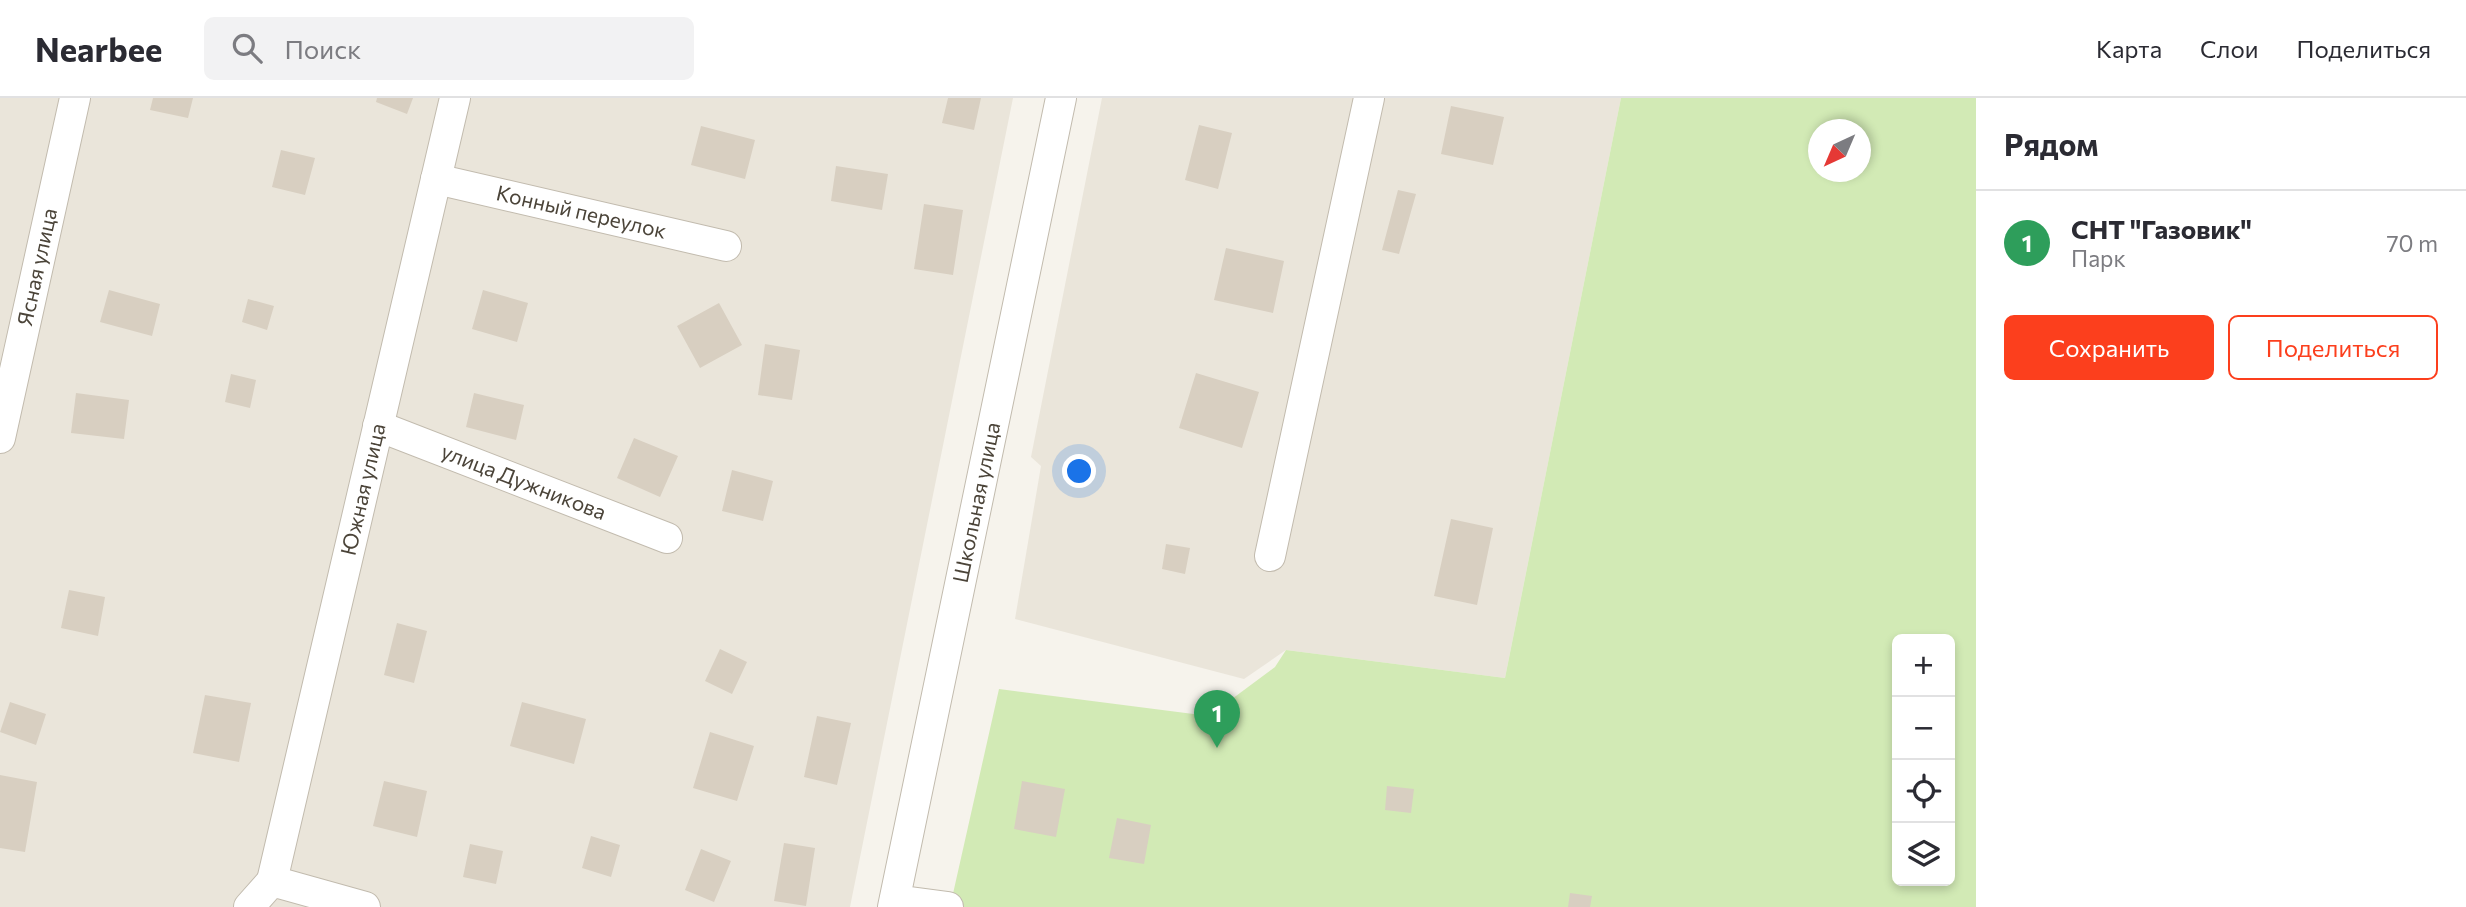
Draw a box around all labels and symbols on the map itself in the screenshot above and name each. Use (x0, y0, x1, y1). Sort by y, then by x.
north arrow (1808, 119, 1871, 182)
street label: Конный переулок (494, 179, 669, 243)
street label: Ясная улица (11, 206, 61, 328)
street label: Школьная улица (947, 420, 1004, 585)
street label: Южная улица (335, 421, 390, 558)
street label: улица Дужникова (438, 438, 610, 524)
your location (1062, 454, 1096, 488)
pin: 1 (1194, 690, 1240, 748)

